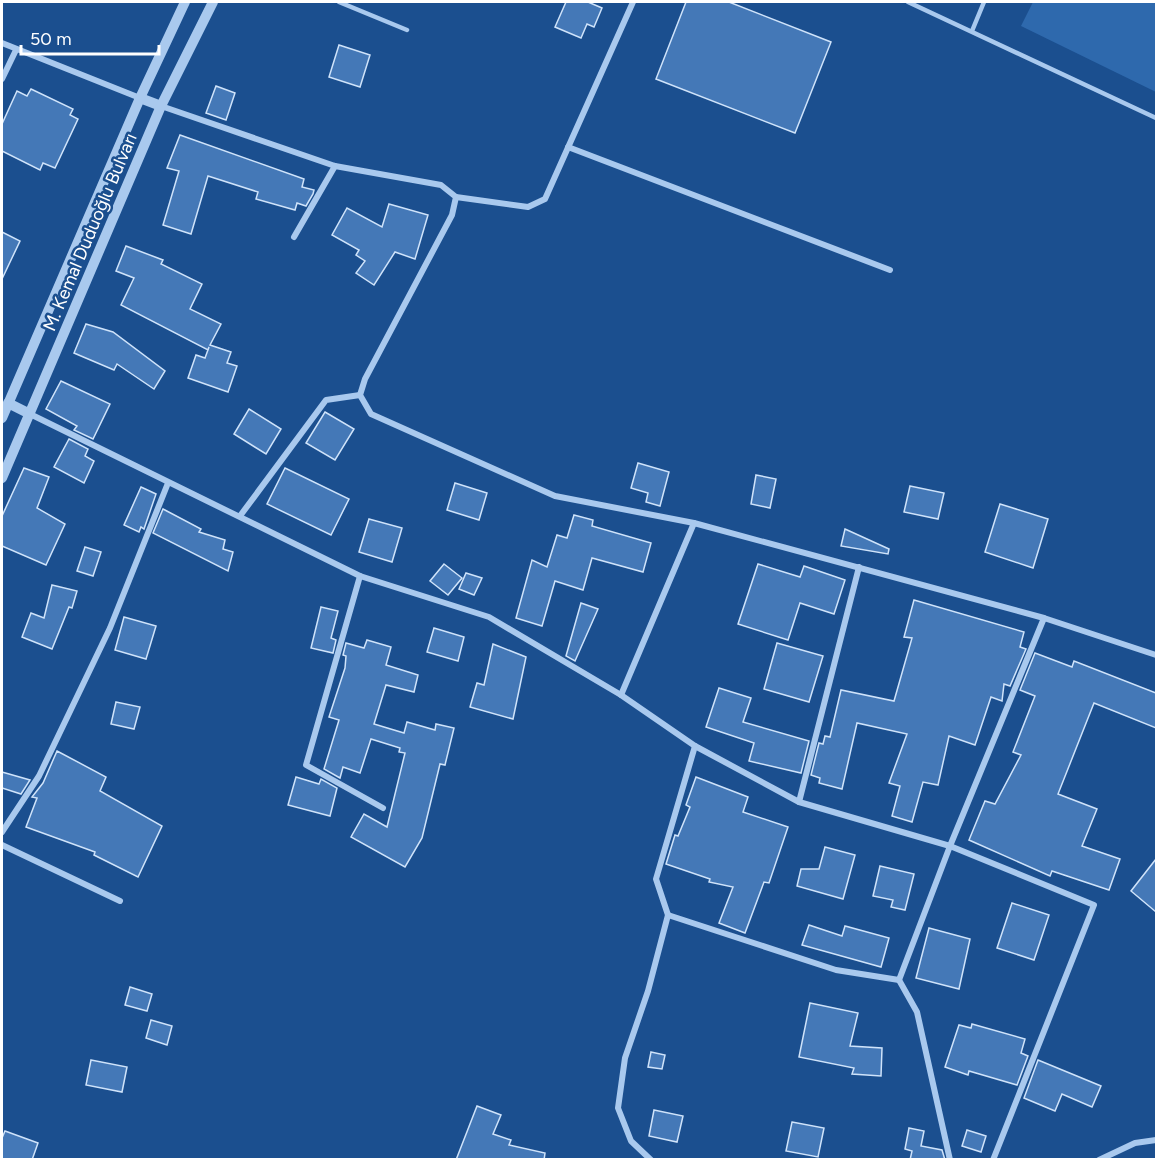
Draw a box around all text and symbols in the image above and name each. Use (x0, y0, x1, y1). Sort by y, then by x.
scale bar (21, 18, 159, 56)
text: 50 m (30, 28, 72, 50)
street label: M. Kemal Duduoğlu Bulvarı (38, 130, 142, 334)

